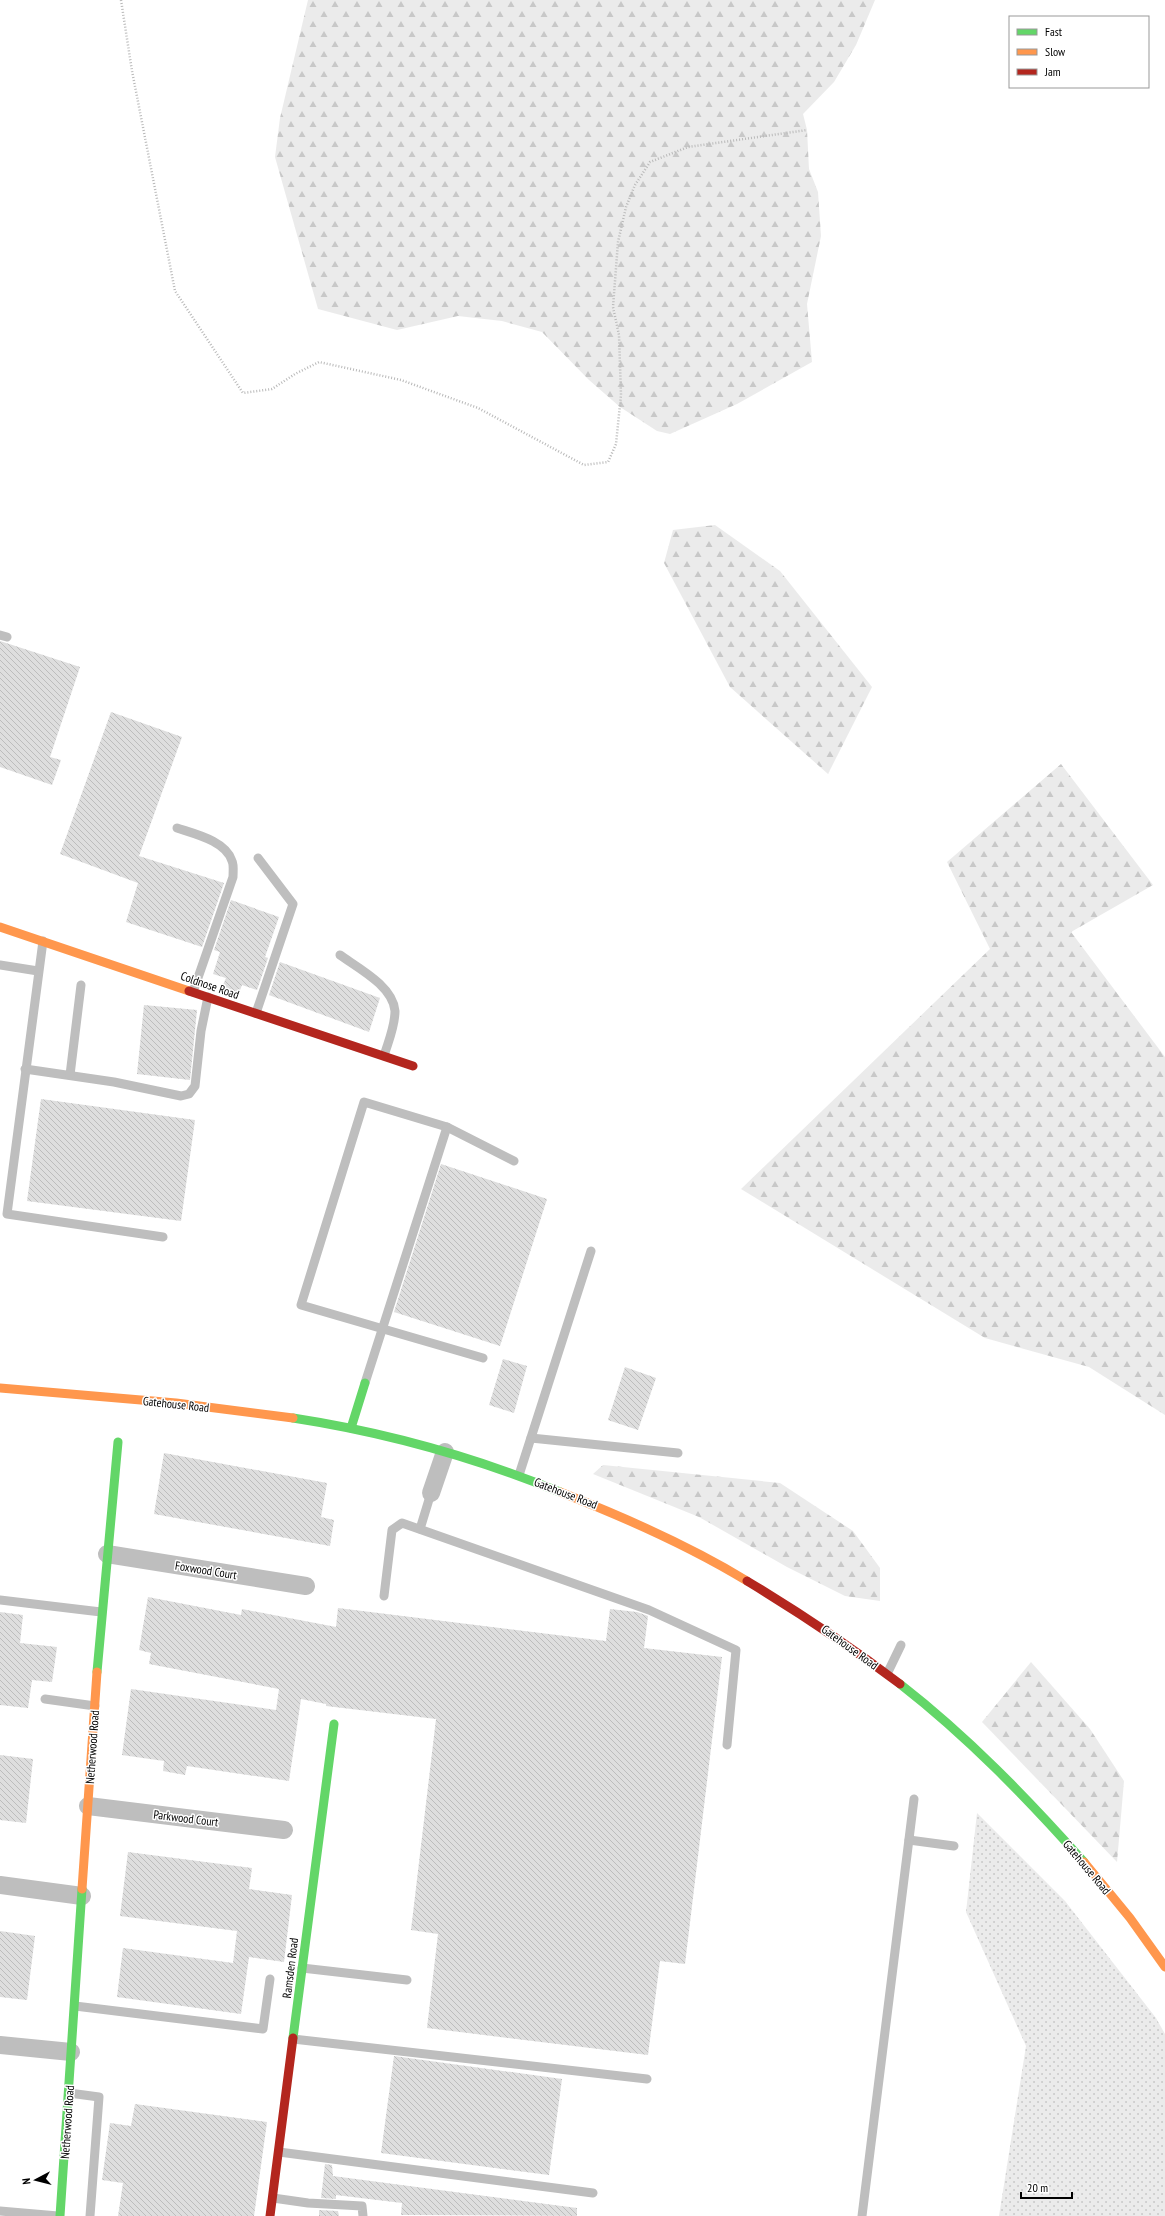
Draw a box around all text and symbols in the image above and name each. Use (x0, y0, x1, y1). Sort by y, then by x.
legend (1009, 16, 1149, 88)
text: Fast (1045, 24, 1063, 39)
text: Slow (1045, 44, 1066, 59)
text: Jam (1044, 64, 1061, 79)
street label: Coldnose Road (179, 968, 241, 1002)
street label: Gatehouse Road (142, 1393, 210, 1415)
street label: Gatehouse Road (532, 1474, 600, 1512)
street label: Foxwood Court (174, 1558, 239, 1582)
street label: Gatehouse Road (819, 1621, 881, 1673)
street label: Netherwood Road (82, 1710, 102, 1784)
street label: Parkwood Court (153, 1807, 220, 1830)
street label: Gatehouse Road (1060, 1837, 1114, 1897)
street label: Ramsden Road (279, 1937, 301, 1999)
street label: Netherwood Road (57, 2085, 77, 2159)
north arrow (16, 2160, 56, 2200)
scale bar (1021, 2174, 1072, 2200)
text: N (19, 2177, 33, 2185)
text: 20 m (1027, 2180, 1048, 2195)

